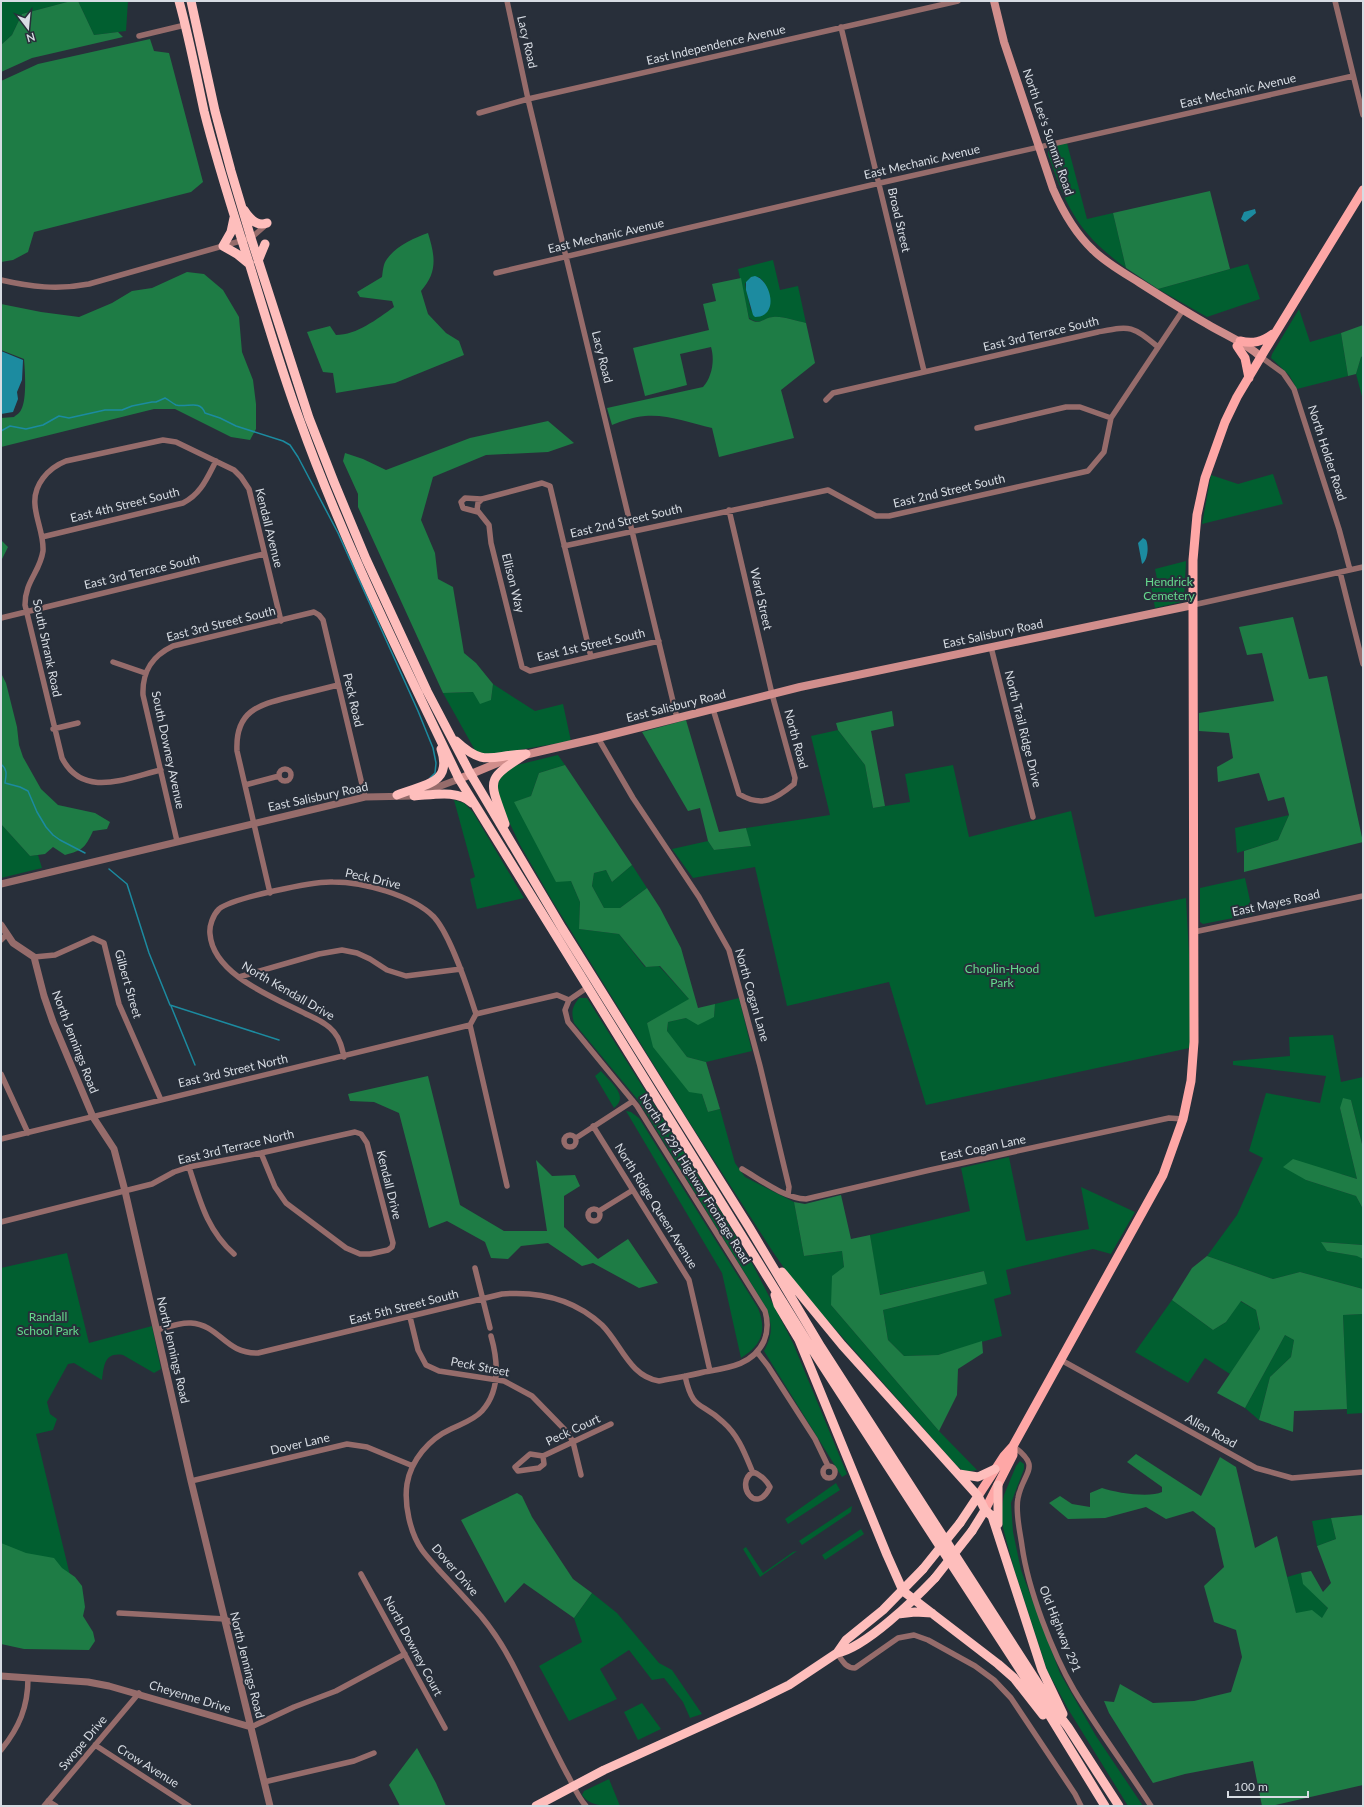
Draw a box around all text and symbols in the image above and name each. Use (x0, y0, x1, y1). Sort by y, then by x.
north arrow (8, 8, 48, 48)
street label: Lacy Road (514, 14, 541, 70)
street label: East Independence Avenue (645, 21, 787, 68)
text: N (25, 31, 37, 46)
street label: North Lee's Summit Road (1020, 67, 1077, 197)
street label: East Mechanic Avenue (1178, 70, 1297, 111)
street label: East Mechanic Avenue (862, 141, 981, 182)
street label: Broad Street (885, 186, 914, 254)
street label: East Mechanic Avenue (546, 215, 665, 256)
street label: East 3rd Terrace South (981, 313, 1100, 354)
street label: Lacy Road (589, 329, 616, 385)
street label: North Holder Road (1305, 403, 1350, 503)
street label: East 2nd Street South (891, 470, 1006, 511)
street label: East 4th Street South (69, 484, 181, 525)
street label: Kendall Avenue (252, 487, 287, 569)
street label: East 2nd Street South (568, 500, 683, 541)
street label: East 3rd Terrace South (82, 551, 201, 592)
street label: Ellison Way (499, 552, 528, 615)
street label: Ward Street (747, 566, 776, 632)
park label: Hendrick Cemetery (1143, 574, 1196, 603)
street label: South Shrank Road (30, 597, 65, 698)
street label: East 3rd Street South (165, 603, 277, 644)
street label: East Salisbury Road (941, 616, 1044, 651)
street label: East 1st Street South (535, 625, 646, 664)
street label: North Trail Ridge Drive (1002, 669, 1045, 789)
street label: Peck Road (340, 672, 367, 728)
street label: East Salisbury Road (625, 686, 727, 725)
street label: South Downey Avenue (149, 689, 188, 810)
street label: North Road (781, 708, 812, 770)
street label: East Salisbury Road (266, 779, 369, 814)
street label: Peck Drive (344, 865, 402, 892)
street label: East Mayes Road (1231, 886, 1321, 919)
street label: North Cogan Lane (732, 947, 773, 1043)
street label: Gilbert Street (112, 948, 146, 1021)
street label: North Kendall Drive (239, 958, 337, 1023)
park label: Choplin-Hood Park (965, 961, 1039, 990)
street label: North Jennings Road (49, 988, 102, 1095)
street label: East 3rd Street North (177, 1051, 289, 1090)
street label: North M 291 Highway Frontage Road (637, 1091, 754, 1267)
street label: East 3rd Terrace North (176, 1126, 295, 1167)
street label: East Cogan Lane (939, 1131, 1027, 1164)
street label: North Ridge Queen Avenue (612, 1140, 701, 1271)
street label: Kendall Drive (374, 1149, 405, 1221)
street label: East 5th Street South (348, 1286, 460, 1327)
street label: North Jennings Road (154, 1295, 193, 1405)
park label: Randall School Park (17, 1309, 80, 1338)
street label: Peck Street (449, 1353, 512, 1380)
street label: Peck Court (543, 1410, 603, 1449)
street label: Allen Road (1183, 1410, 1240, 1451)
street label: Dover Lane (269, 1429, 331, 1458)
street label: Dover Drive (429, 1541, 482, 1599)
street label: Old Highway 291 (1036, 1583, 1085, 1674)
street label: North Downey Court (381, 1593, 447, 1699)
street label: North Jennings Road (227, 1610, 268, 1720)
street label: Cheyenne Drive (147, 1677, 233, 1716)
street label: Swope Drive (55, 1712, 110, 1773)
street label: Crow Avenue (114, 1741, 182, 1791)
scale bar (1228, 1773, 1308, 1799)
text: 100 m (1234, 1779, 1268, 1794)

